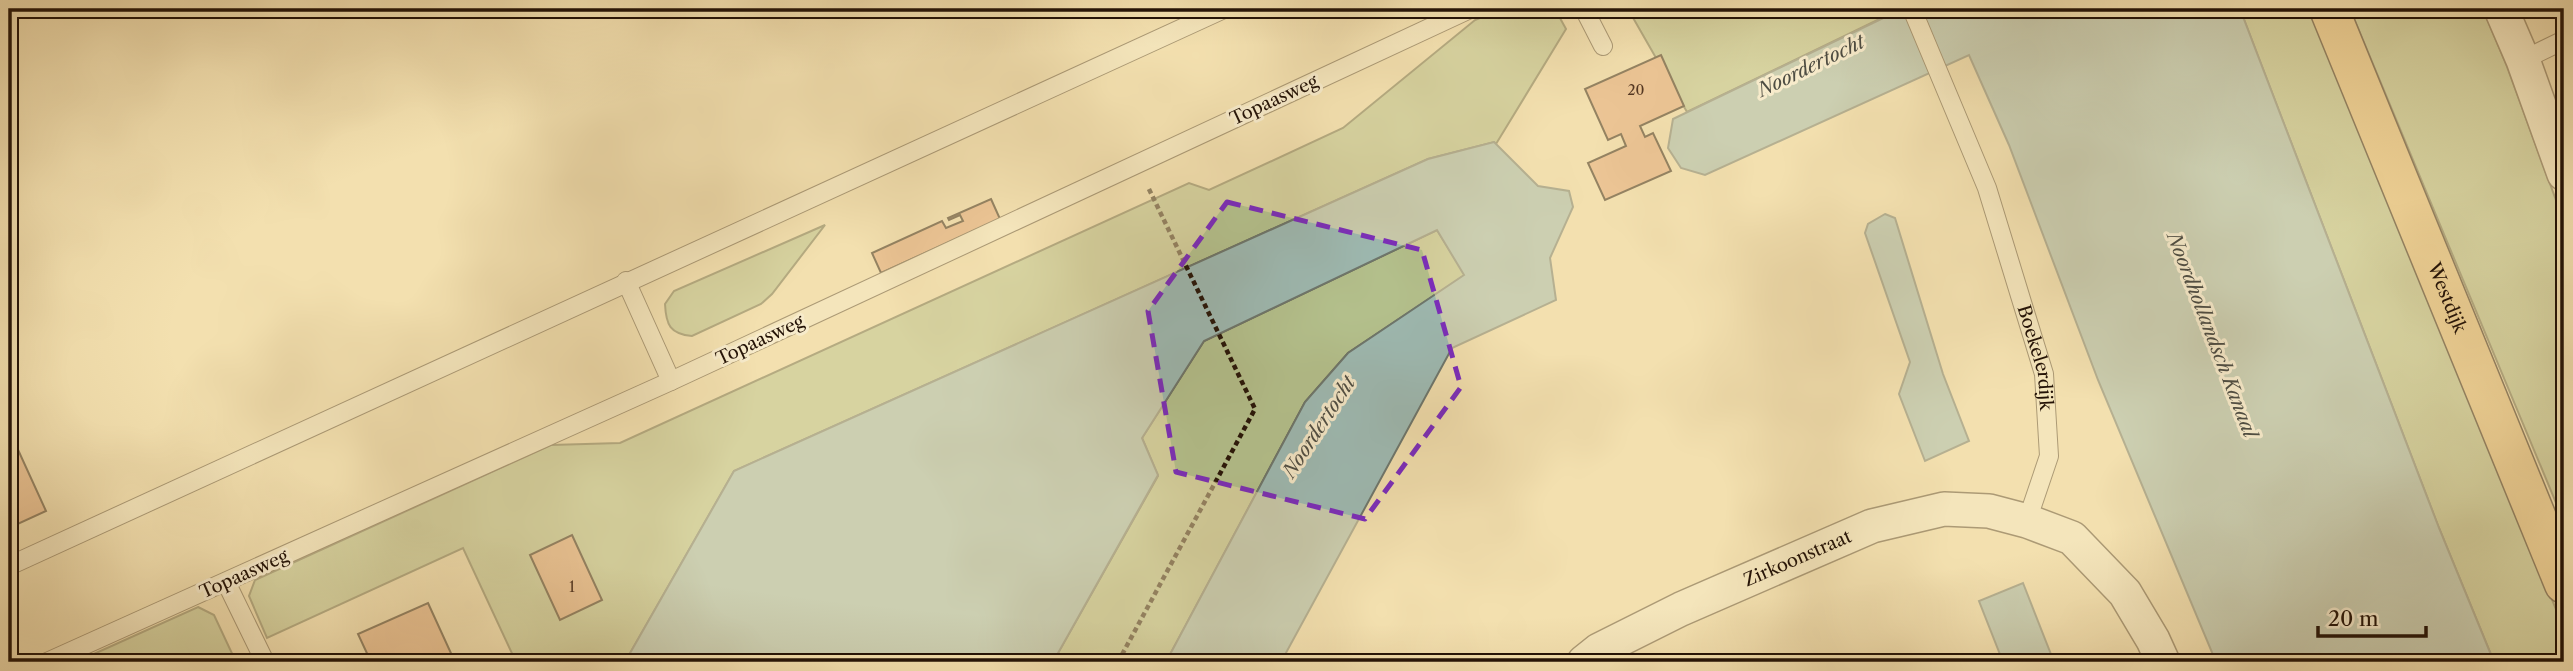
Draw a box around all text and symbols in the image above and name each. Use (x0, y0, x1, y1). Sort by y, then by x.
water label: Noordertocht (1752, 30, 1869, 103)
street label: Topaasweg (1226, 70, 1322, 130)
house number: 20 (1628, 81, 1645, 99)
water label: Noordhollandsch Kanaal (2161, 227, 2263, 443)
street label: Westdijk (2422, 258, 2472, 338)
street label: Boekelerdijk (2012, 302, 2057, 413)
street label: Topaasweg (712, 310, 808, 370)
water label: Noordertocht (1277, 371, 1361, 484)
street label: Zirkoonstraat (1740, 525, 1855, 591)
street label: Topaasweg (196, 545, 292, 603)
house number: 1 (569, 578, 575, 596)
scale bar (2318, 594, 2426, 638)
text: 20 m (2328, 606, 2379, 631)

